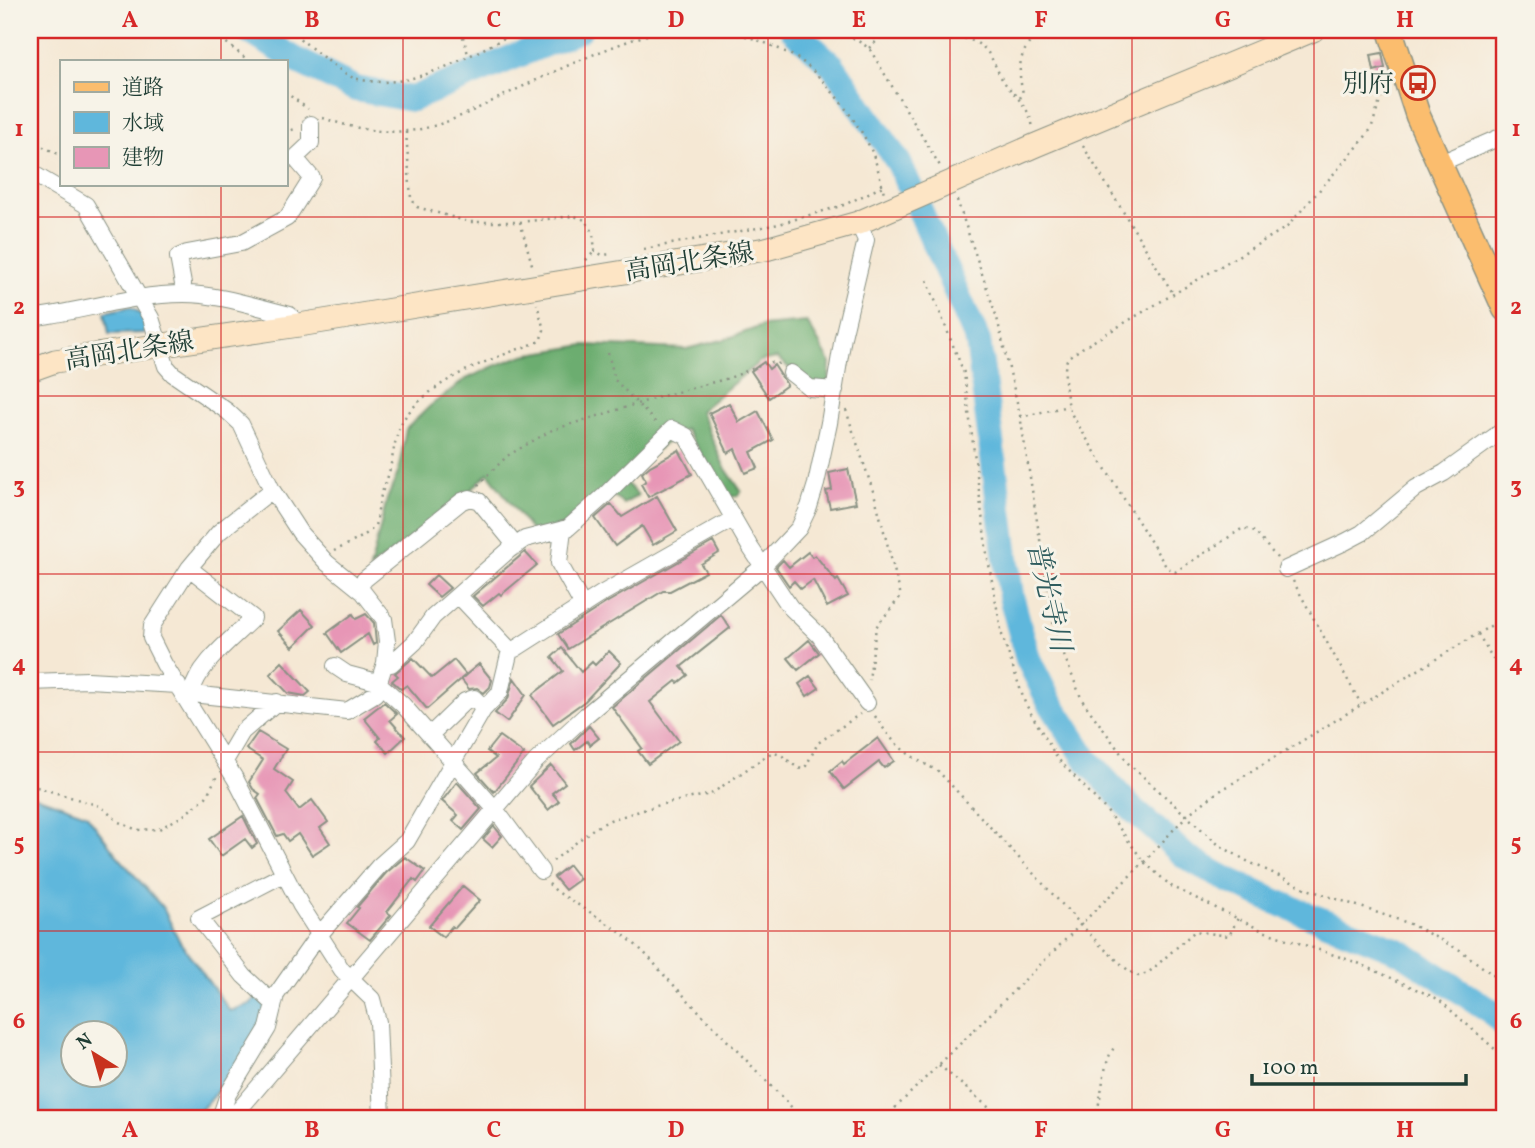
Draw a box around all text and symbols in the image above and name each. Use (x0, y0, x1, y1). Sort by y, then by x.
text: A (122, 5, 138, 37)
text: B (304, 5, 320, 37)
text: C (487, 5, 501, 37)
text: D (668, 5, 685, 37)
text: E (852, 5, 866, 37)
text: F (1034, 5, 1048, 37)
text: G (1215, 5, 1231, 37)
text: H (1396, 5, 1414, 37)
legend (60, 60, 287, 186)
bus stop icon: 別府 (1399, 64, 1437, 102)
place label: 別府 (1342, 67, 1394, 103)
text: 道路 (122, 74, 164, 103)
text: 水域 (122, 110, 164, 139)
text: 1 (14, 114, 24, 146)
text: 1 (1511, 114, 1521, 146)
text: 建物 (122, 144, 164, 173)
street label: 高岡北条線 (622, 235, 756, 291)
text: 2 (13, 292, 25, 324)
text: 2 (1510, 292, 1522, 324)
street label: 高岡北条線 (62, 324, 196, 380)
text: 3 (13, 471, 25, 503)
text: 3 (1510, 471, 1522, 503)
water label: 普光寺川 (1016, 538, 1080, 658)
text: 4 (12, 649, 26, 681)
text: 4 (1509, 649, 1523, 681)
text: 5 (13, 828, 25, 860)
text: 5 (1510, 828, 1522, 860)
text: 6 (13, 1006, 25, 1038)
text: 6 (1510, 1006, 1522, 1038)
north arrow (60, 1018, 130, 1088)
text: N (72, 1027, 98, 1057)
scale bar (1252, 1043, 1465, 1087)
text: 100 m (1262, 1054, 1319, 1083)
text: A (122, 1115, 138, 1147)
text: B (304, 1115, 320, 1147)
text: C (487, 1115, 501, 1147)
text: D (668, 1115, 685, 1147)
text: E (852, 1115, 866, 1147)
text: F (1034, 1115, 1048, 1147)
text: G (1215, 1115, 1231, 1147)
text: H (1396, 1115, 1414, 1147)

